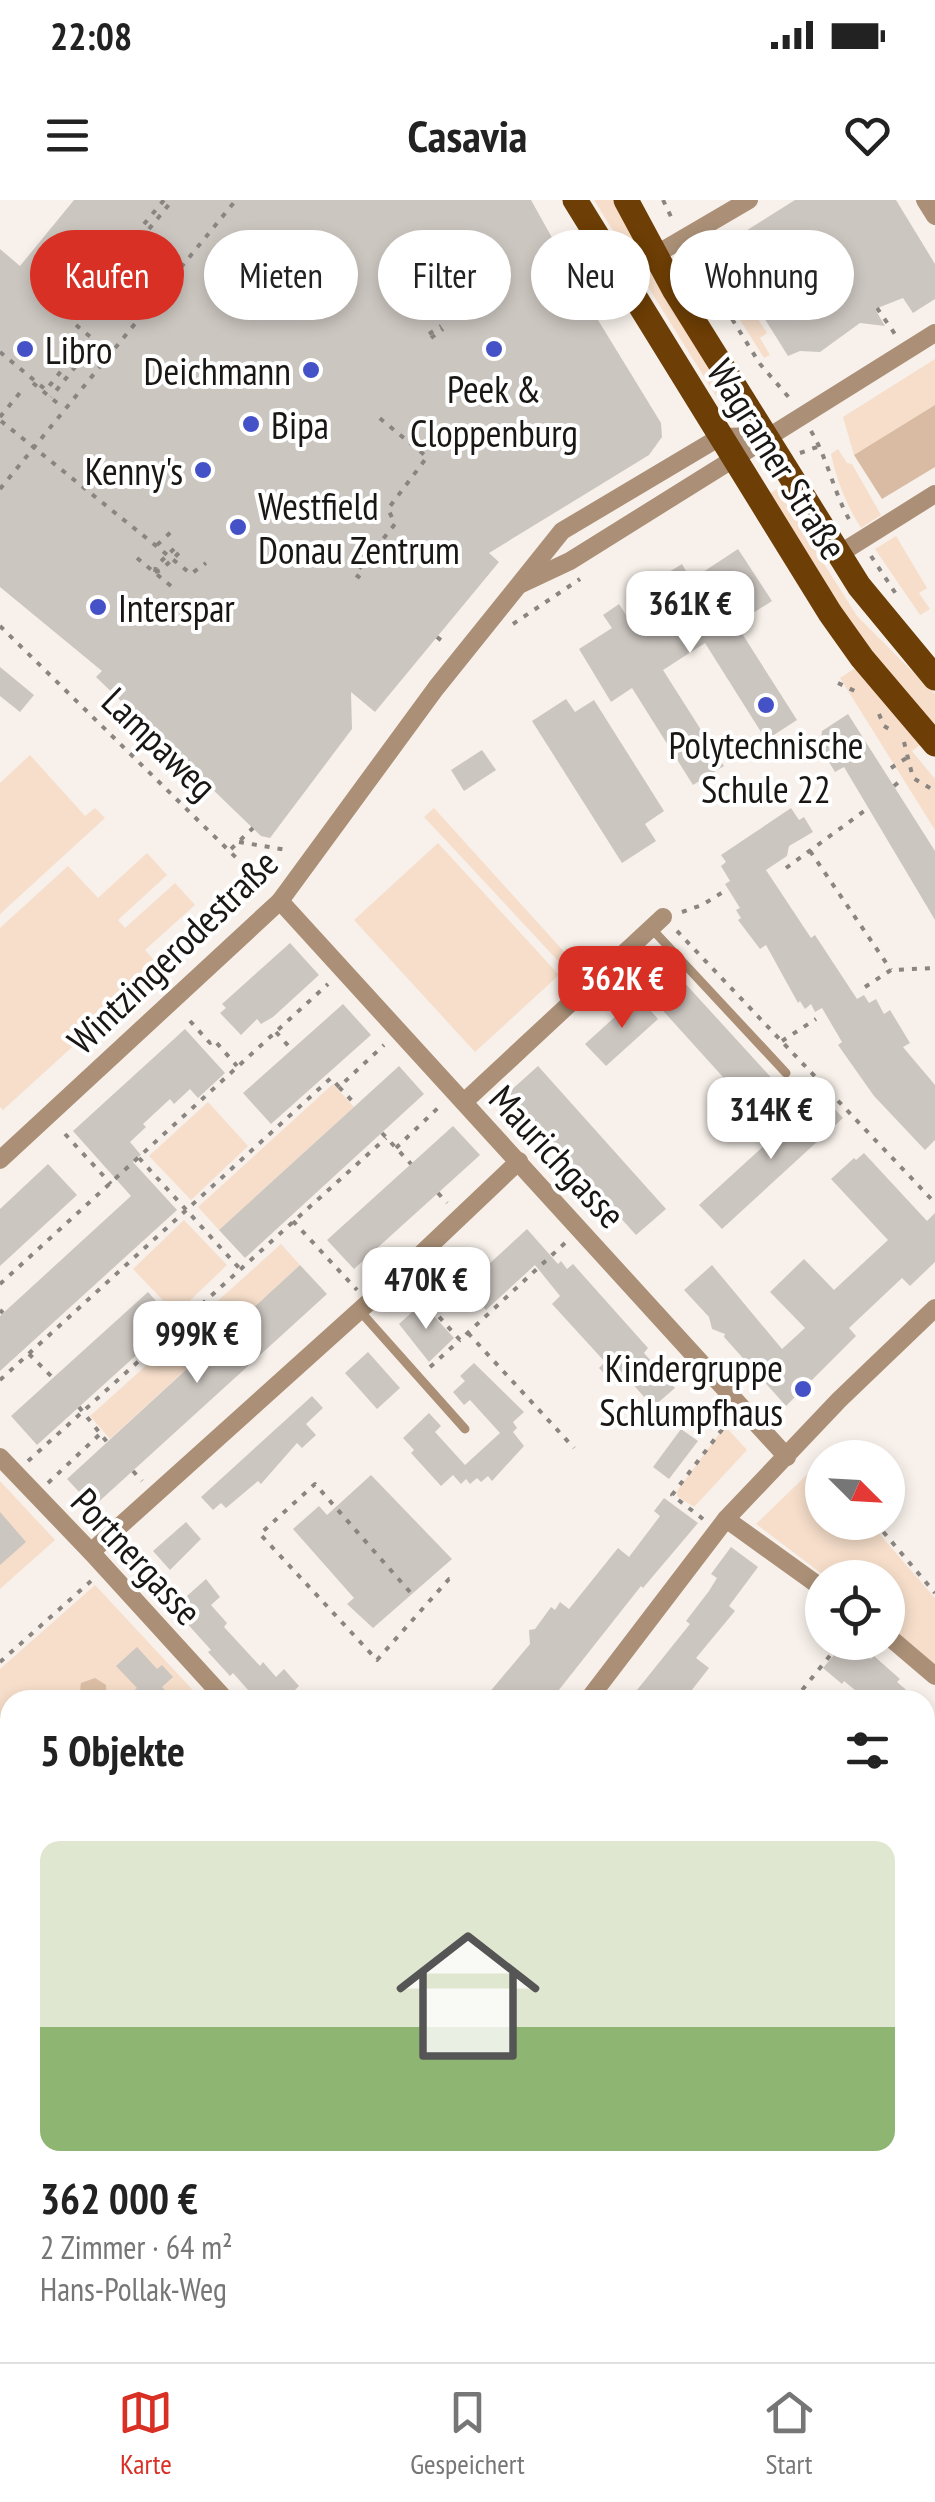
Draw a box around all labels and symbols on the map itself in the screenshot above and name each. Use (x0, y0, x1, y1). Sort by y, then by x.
place label: Libro (45, 325, 112, 374)
marker: Libro (14, 338, 36, 360)
marker: Peek & Cloppenburg (483, 338, 505, 360)
place label: Deichmann (144, 346, 291, 395)
street label: Wagramer Straße (697, 350, 859, 568)
marker: Deichmann (300, 359, 322, 381)
place label: Peek & Cloppenburg (410, 364, 578, 457)
place label: Bipa (271, 400, 329, 449)
marker: Bipa (240, 413, 262, 435)
place label: Kenny's (85, 446, 183, 495)
marker: Kenny's (192, 459, 214, 481)
place label: Westfield Donau Zentrum (258, 481, 460, 574)
marker: Westfield Donau Zentrum (227, 516, 249, 538)
pin: 361K € (609, 571, 771, 656)
place label: Interspar (118, 583, 235, 632)
marker: Interspar (87, 596, 109, 618)
street label: Lampaweg (92, 676, 228, 810)
marker: Polytechnische Schule 22 (755, 694, 777, 716)
place label: Polytechnische Schule 22 (668, 720, 864, 813)
street label: Wintzingerodestraße (57, 838, 287, 1064)
pin: 362K € (541, 946, 703, 1031)
street label: Maurichgasse (479, 1074, 637, 1238)
pin: 314K € (690, 1077, 852, 1162)
pin: 470K € (345, 1247, 507, 1332)
pin: 999K € (116, 1301, 278, 1386)
place label: Kindergruppe Schlumpfhaus (599, 1343, 783, 1436)
marker: Kindergruppe Schlumpfhaus (792, 1378, 814, 1400)
north arrow (805, 1440, 905, 1540)
street label: Portnergasse (61, 1477, 213, 1635)

